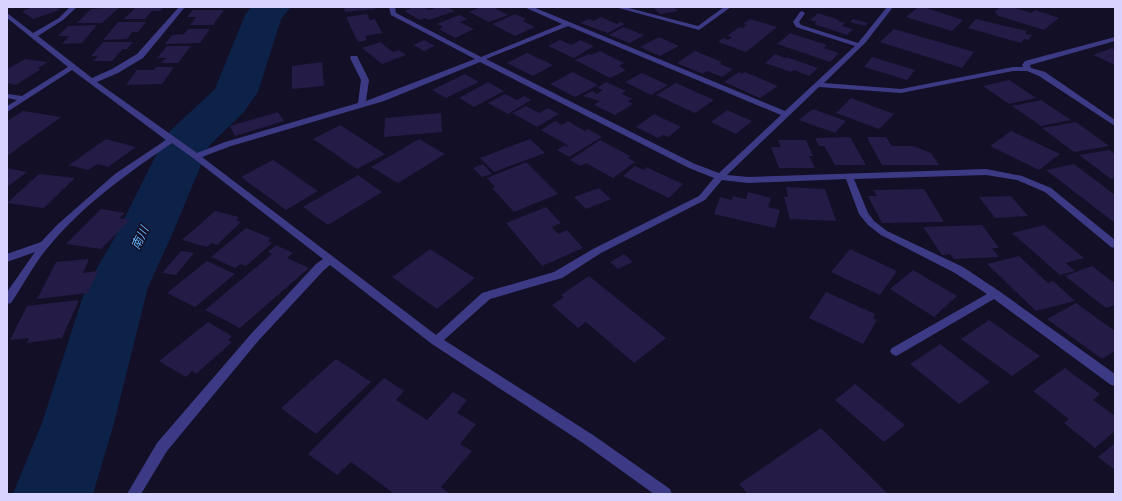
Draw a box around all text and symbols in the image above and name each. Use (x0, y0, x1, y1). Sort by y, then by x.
water label: 南川 (127, 222, 153, 252)

